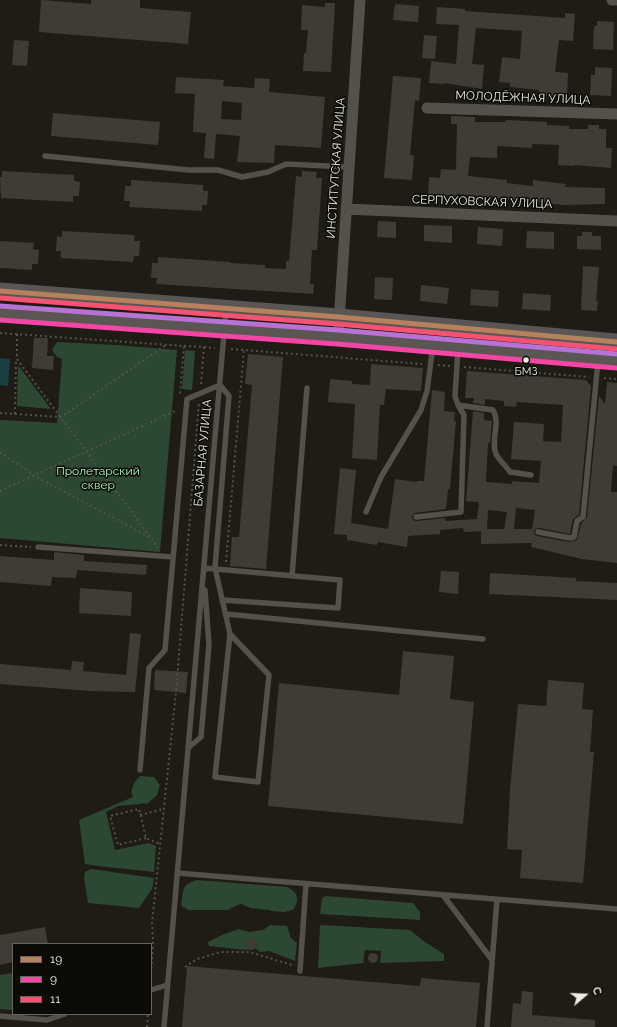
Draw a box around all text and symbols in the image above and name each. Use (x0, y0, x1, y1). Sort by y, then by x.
street label: МОЛОДЁЖНАЯ УЛИЦА (455, 88, 591, 108)
street label: ИНСТИТУТСКАЯ УЛИЦА (324, 97, 348, 239)
street label: СЕРПУХОВСКАЯ УЛИЦА (412, 192, 552, 212)
marker: БМЗ (521, 355, 531, 365)
place label: БМЗ (515, 365, 537, 379)
street label: БАЗАРНАЯ УЛИЦА (191, 399, 215, 507)
park label: Пролетарский сквер (56, 464, 140, 492)
legend (12, 943, 152, 1015)
text: 19 (50, 952, 62, 966)
text: 9 (50, 972, 57, 986)
north arrow (565, 975, 605, 1015)
text: С (589, 985, 604, 997)
text: 11 (50, 992, 60, 1006)

